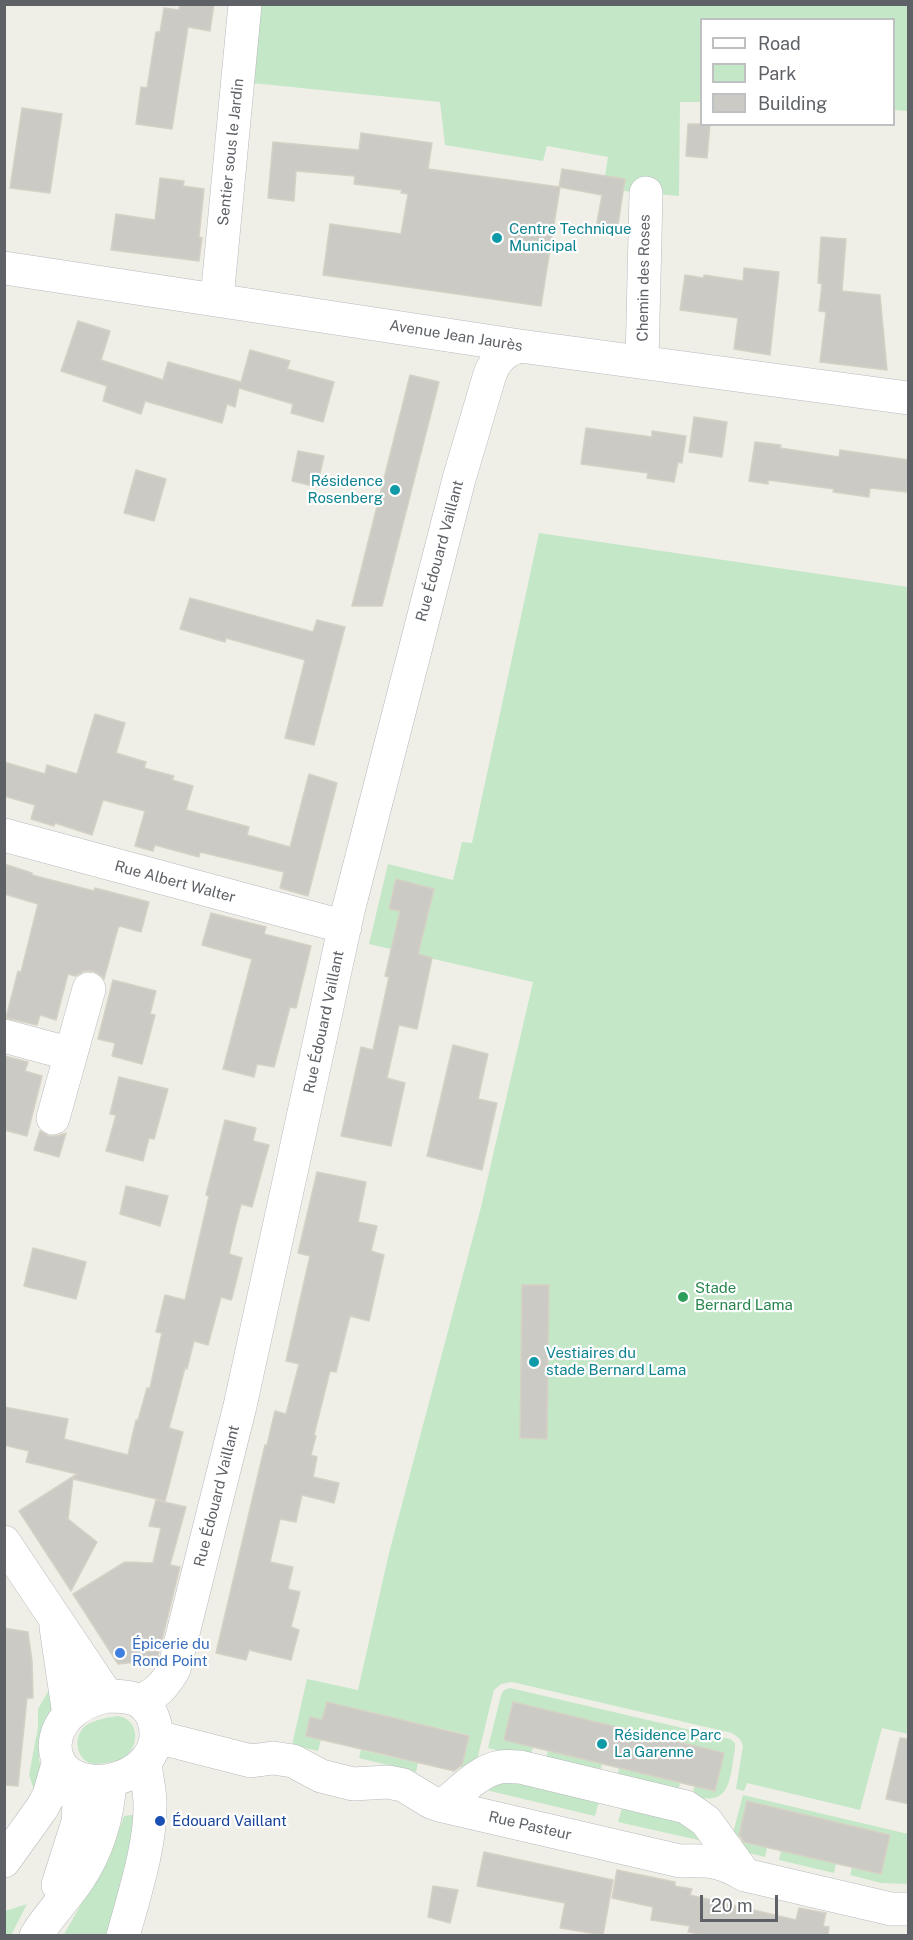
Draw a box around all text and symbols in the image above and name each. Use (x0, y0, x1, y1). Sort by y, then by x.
legend (700, 18, 895, 126)
text: Road (758, 33, 801, 54)
text: Park (758, 63, 796, 84)
street label: Sentier sous le Jardin (214, 77, 248, 227)
text: Building (758, 93, 827, 114)
street label: Chemin des Roses (634, 214, 654, 342)
place label: Centre Technique Municipal (509, 220, 631, 255)
marker: Centre Technique Municipal (490, 231, 504, 245)
street label: Avenue Jean Jaurès (388, 317, 524, 355)
place label: Résidence Rosenberg (308, 472, 383, 507)
street label: Rue Édouard Vaillant (412, 478, 468, 624)
marker: Résidence Rosenberg (388, 483, 402, 497)
street label: Rue Albert Walter (113, 857, 237, 907)
street label: Rue Édouard Vaillant (300, 949, 348, 1095)
place label: Stade Bernard Lama (695, 1279, 793, 1314)
marker: Stade Bernard Lama (676, 1290, 690, 1304)
place label: Vestiaires du stade Bernard Lama (546, 1344, 686, 1379)
marker: Vestiaires du stade Bernard Lama (527, 1355, 541, 1369)
street label: Rue Édouard Vaillant (191, 1423, 243, 1569)
place label: Épicerie du Rond Point (132, 1635, 210, 1670)
marker: Épicerie du Rond Point (113, 1646, 127, 1660)
place label: Résidence Parc La Garenne (614, 1726, 722, 1761)
marker: Résidence Parc La Garenne (595, 1737, 609, 1751)
street label: Rue Pasteur (487, 1808, 573, 1844)
place label: Édouard Vaillant (172, 1812, 287, 1830)
marker: Édouard Vaillant (153, 1814, 167, 1828)
scale bar (703, 1883, 781, 1921)
text: 20 m (711, 1895, 753, 1916)

